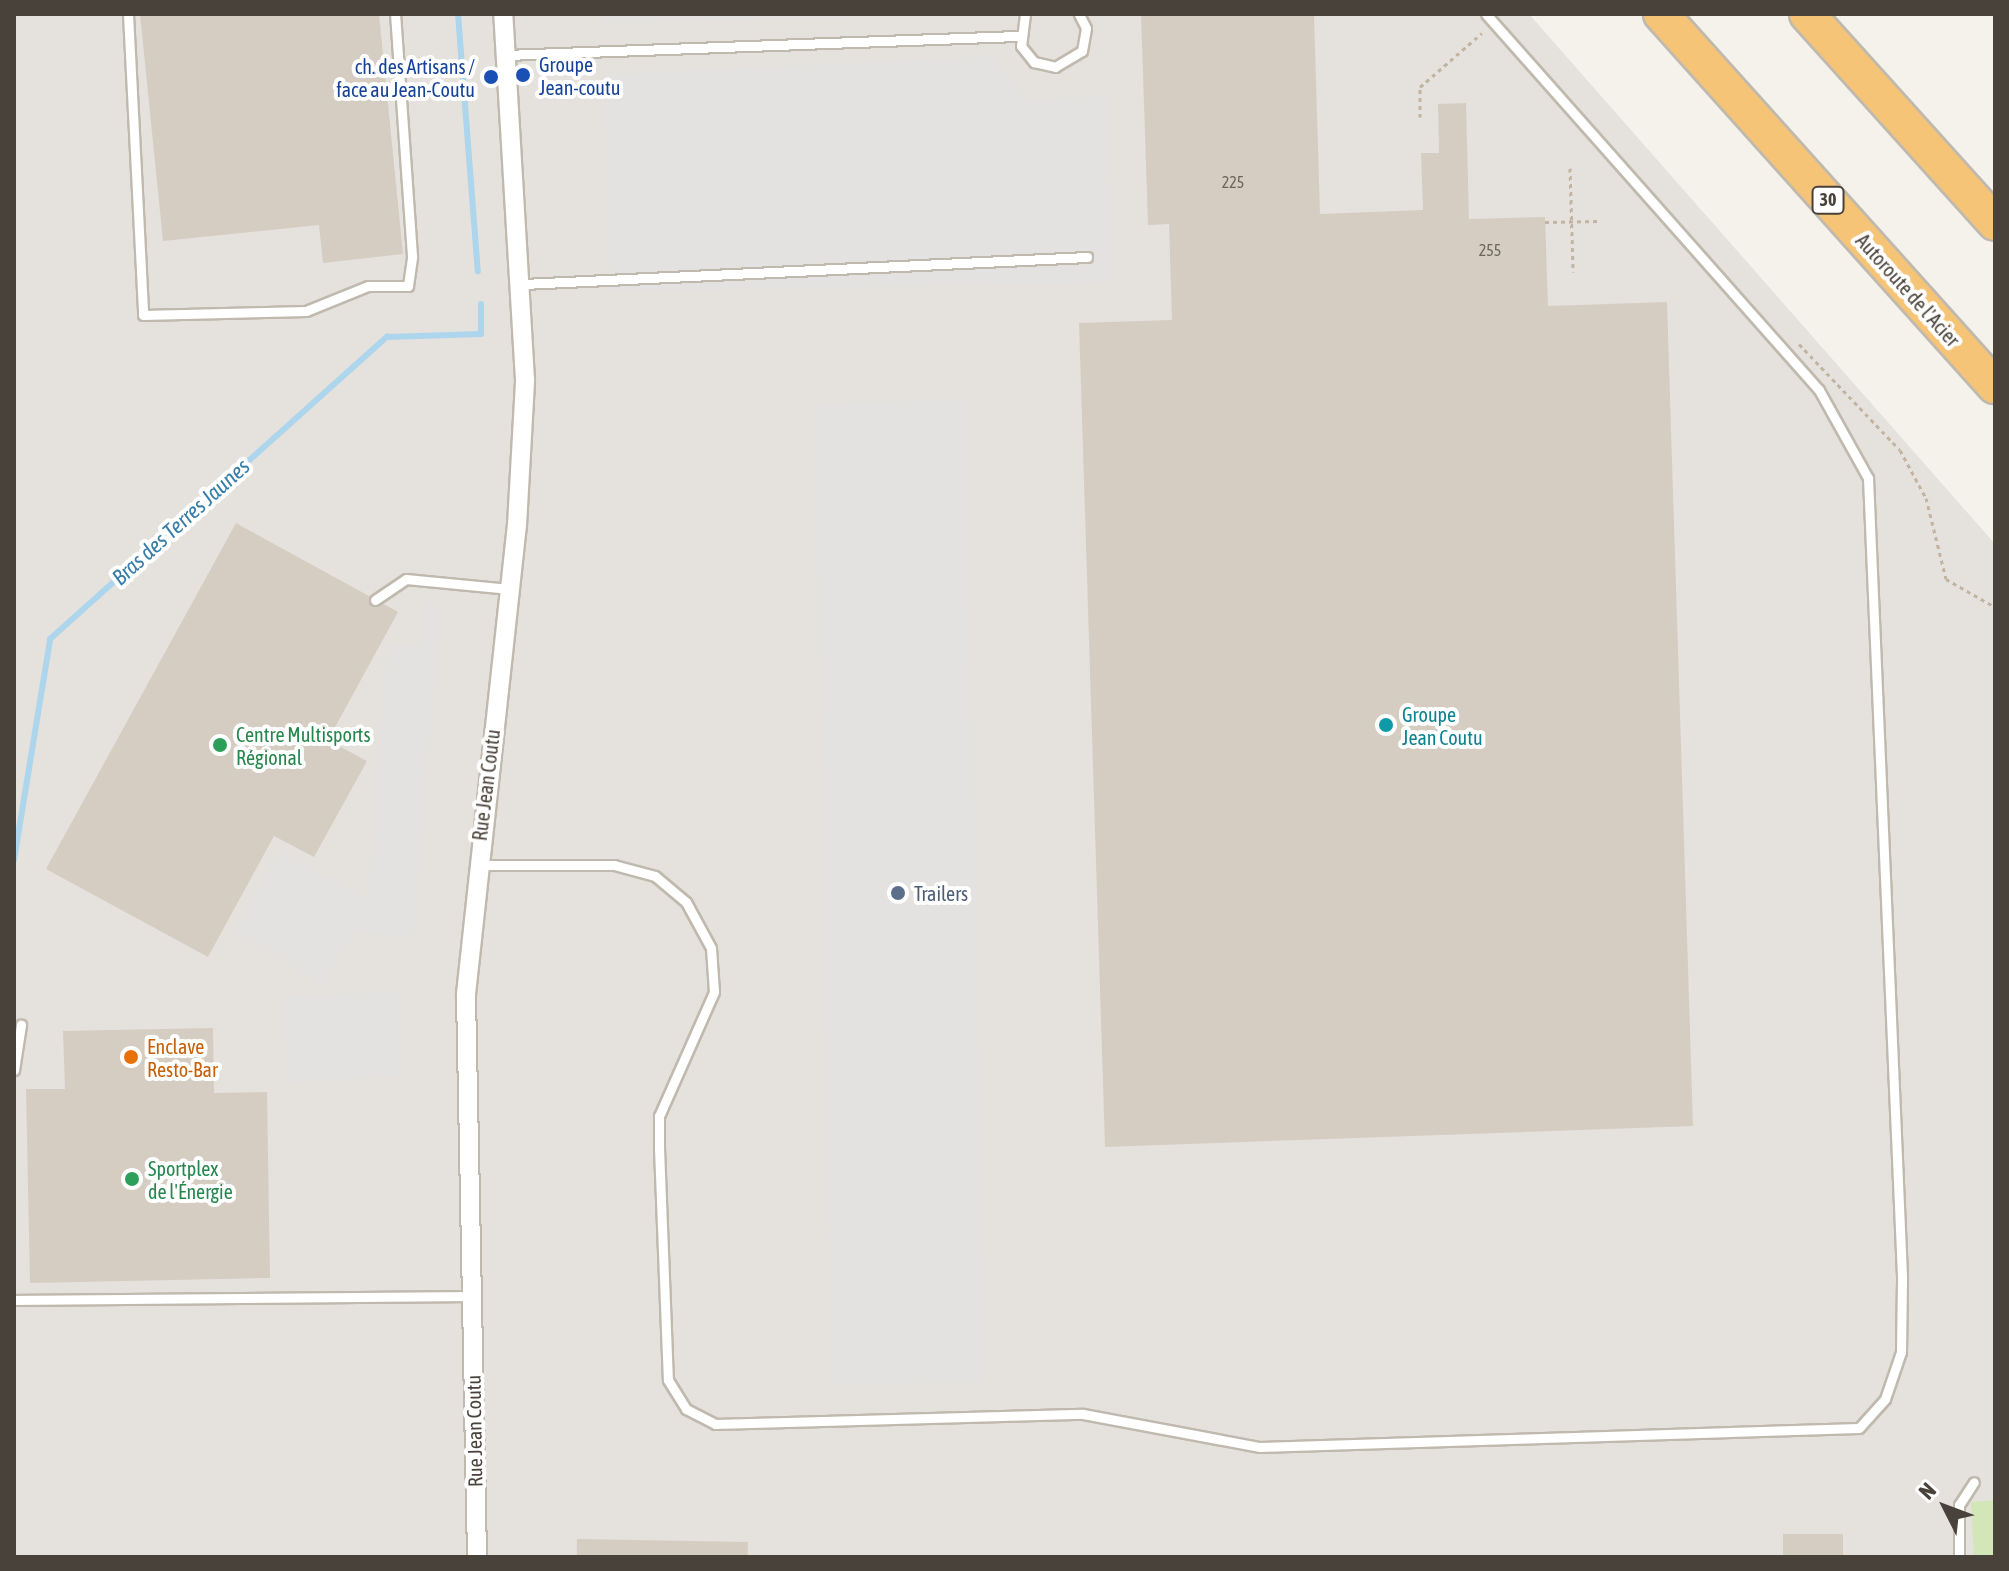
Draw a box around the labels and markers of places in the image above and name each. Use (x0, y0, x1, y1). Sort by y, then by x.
place label: Groupe Jean-coutu (539, 52, 620, 99)
place label: ch. des Artisans / face au Jean-Coutu (336, 54, 475, 101)
marker: Groupe Jean-coutu (514, 66, 532, 84)
marker: ch. des Artisans / face au Jean-Coutu (482, 68, 500, 86)
place label: Groupe Jean Coutu (1402, 702, 1483, 749)
marker: Groupe Jean Coutu (1377, 716, 1395, 734)
place label: Centre Multisports Régional (236, 722, 370, 769)
marker: Centre Multisports Régional (211, 736, 229, 754)
place label: Trailers (914, 881, 968, 905)
marker: Trailers (889, 884, 907, 902)
place label: Enclave Resto-Bar (147, 1034, 218, 1081)
marker: Enclave Resto-Bar (122, 1048, 140, 1066)
place label: Sportplex de l'Énergie (148, 1156, 233, 1203)
marker: Sportplex de l'Énergie (123, 1170, 141, 1188)

